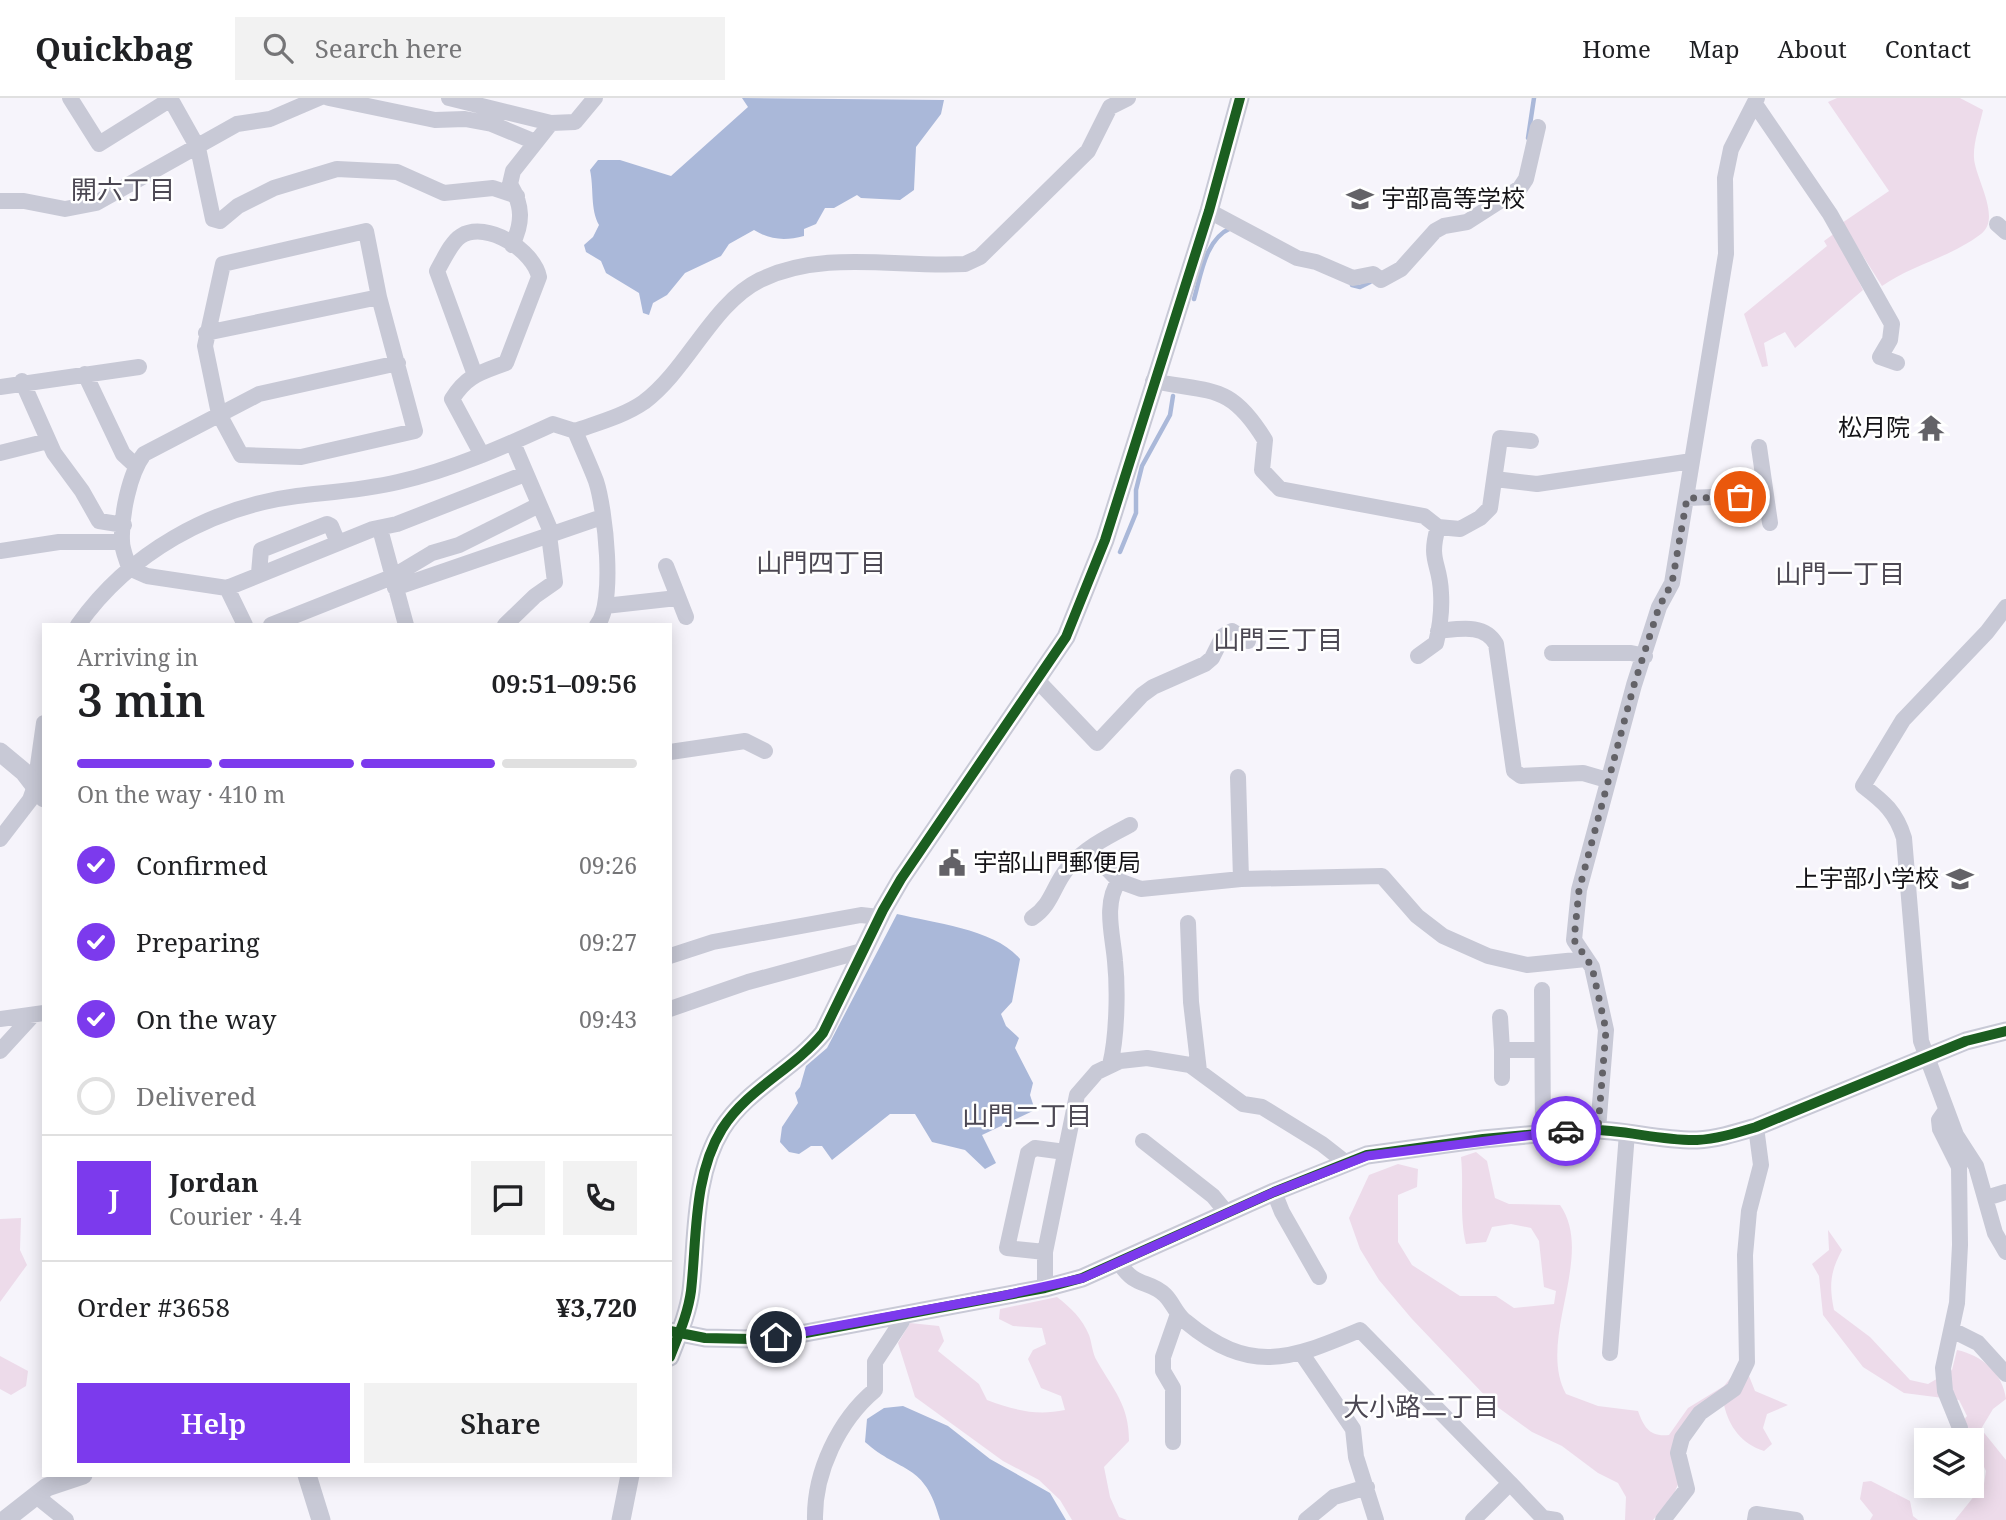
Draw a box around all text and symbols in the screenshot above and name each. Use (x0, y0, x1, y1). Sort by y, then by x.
search box (235, 17, 725, 80)
text: Quickbag (35, 26, 193, 71)
icon: search (259, 29, 297, 67)
text: Search here (315, 30, 462, 66)
text: Home (1582, 32, 1651, 65)
text: Map (1689, 32, 1740, 65)
text: About (1778, 32, 1847, 65)
text: Contact (1885, 32, 1971, 65)
district label: 開六丁目 (71, 171, 175, 207)
place label: 宇部高等学校 (1381, 181, 1525, 214)
school or university icon: 宇部高等学校 (1345, 184, 1375, 214)
place label: 松月院 (1838, 410, 1910, 443)
temple icon: 松月院 (1916, 413, 1946, 443)
pin (1710, 467, 1770, 527)
icon: bag (1721, 478, 1759, 516)
district label: 山門四丁目 (756, 544, 886, 580)
district label: 山門一丁目 (1775, 555, 1905, 591)
district label: 山門三丁目 (1213, 621, 1343, 657)
text: Arriving in (77, 641, 198, 673)
text: 09:51–09:56 (491, 665, 637, 701)
text: 3 min (77, 668, 205, 730)
text: On the way · 410 m (77, 778, 285, 810)
place label: 宇部山門郵便局 (973, 845, 1141, 878)
icon: check (77, 846, 115, 884)
text: Confirmed (136, 847, 268, 883)
public building icon: 宇部山門郵便局 (937, 848, 967, 878)
text: 09:26 (579, 849, 637, 881)
place label: 上宇部小学校 (1795, 861, 1939, 894)
school or university icon: 上宇部小学校 (1945, 864, 1975, 894)
icon: check (77, 923, 115, 961)
text: Preparing (136, 924, 260, 960)
text: 09:27 (579, 926, 637, 958)
icon: check (77, 1000, 115, 1038)
text: On the way (136, 1001, 276, 1037)
text: 09:43 (579, 1003, 637, 1035)
text: Delivered (136, 1078, 256, 1114)
courier (1531, 1096, 1601, 1166)
district label: 山門二丁目 (962, 1097, 1092, 1133)
icon: car (1547, 1112, 1585, 1150)
button: chat (471, 1161, 545, 1235)
button: phone (563, 1161, 637, 1235)
text: Jordan (169, 1164, 259, 1200)
text: J (109, 1180, 119, 1216)
text: Courier · 4.4 (169, 1200, 302, 1232)
text: Order #3658 (77, 1289, 230, 1325)
text: ¥3,720 (556, 1289, 637, 1325)
pin (746, 1307, 806, 1367)
icon: home (757, 1318, 795, 1356)
button: Help (77, 1383, 350, 1463)
button: Share (364, 1383, 637, 1463)
district label: 大小路二丁目 (1343, 1388, 1499, 1424)
map controls (1914, 1428, 1984, 1498)
button: layers (1914, 1428, 1984, 1498)

